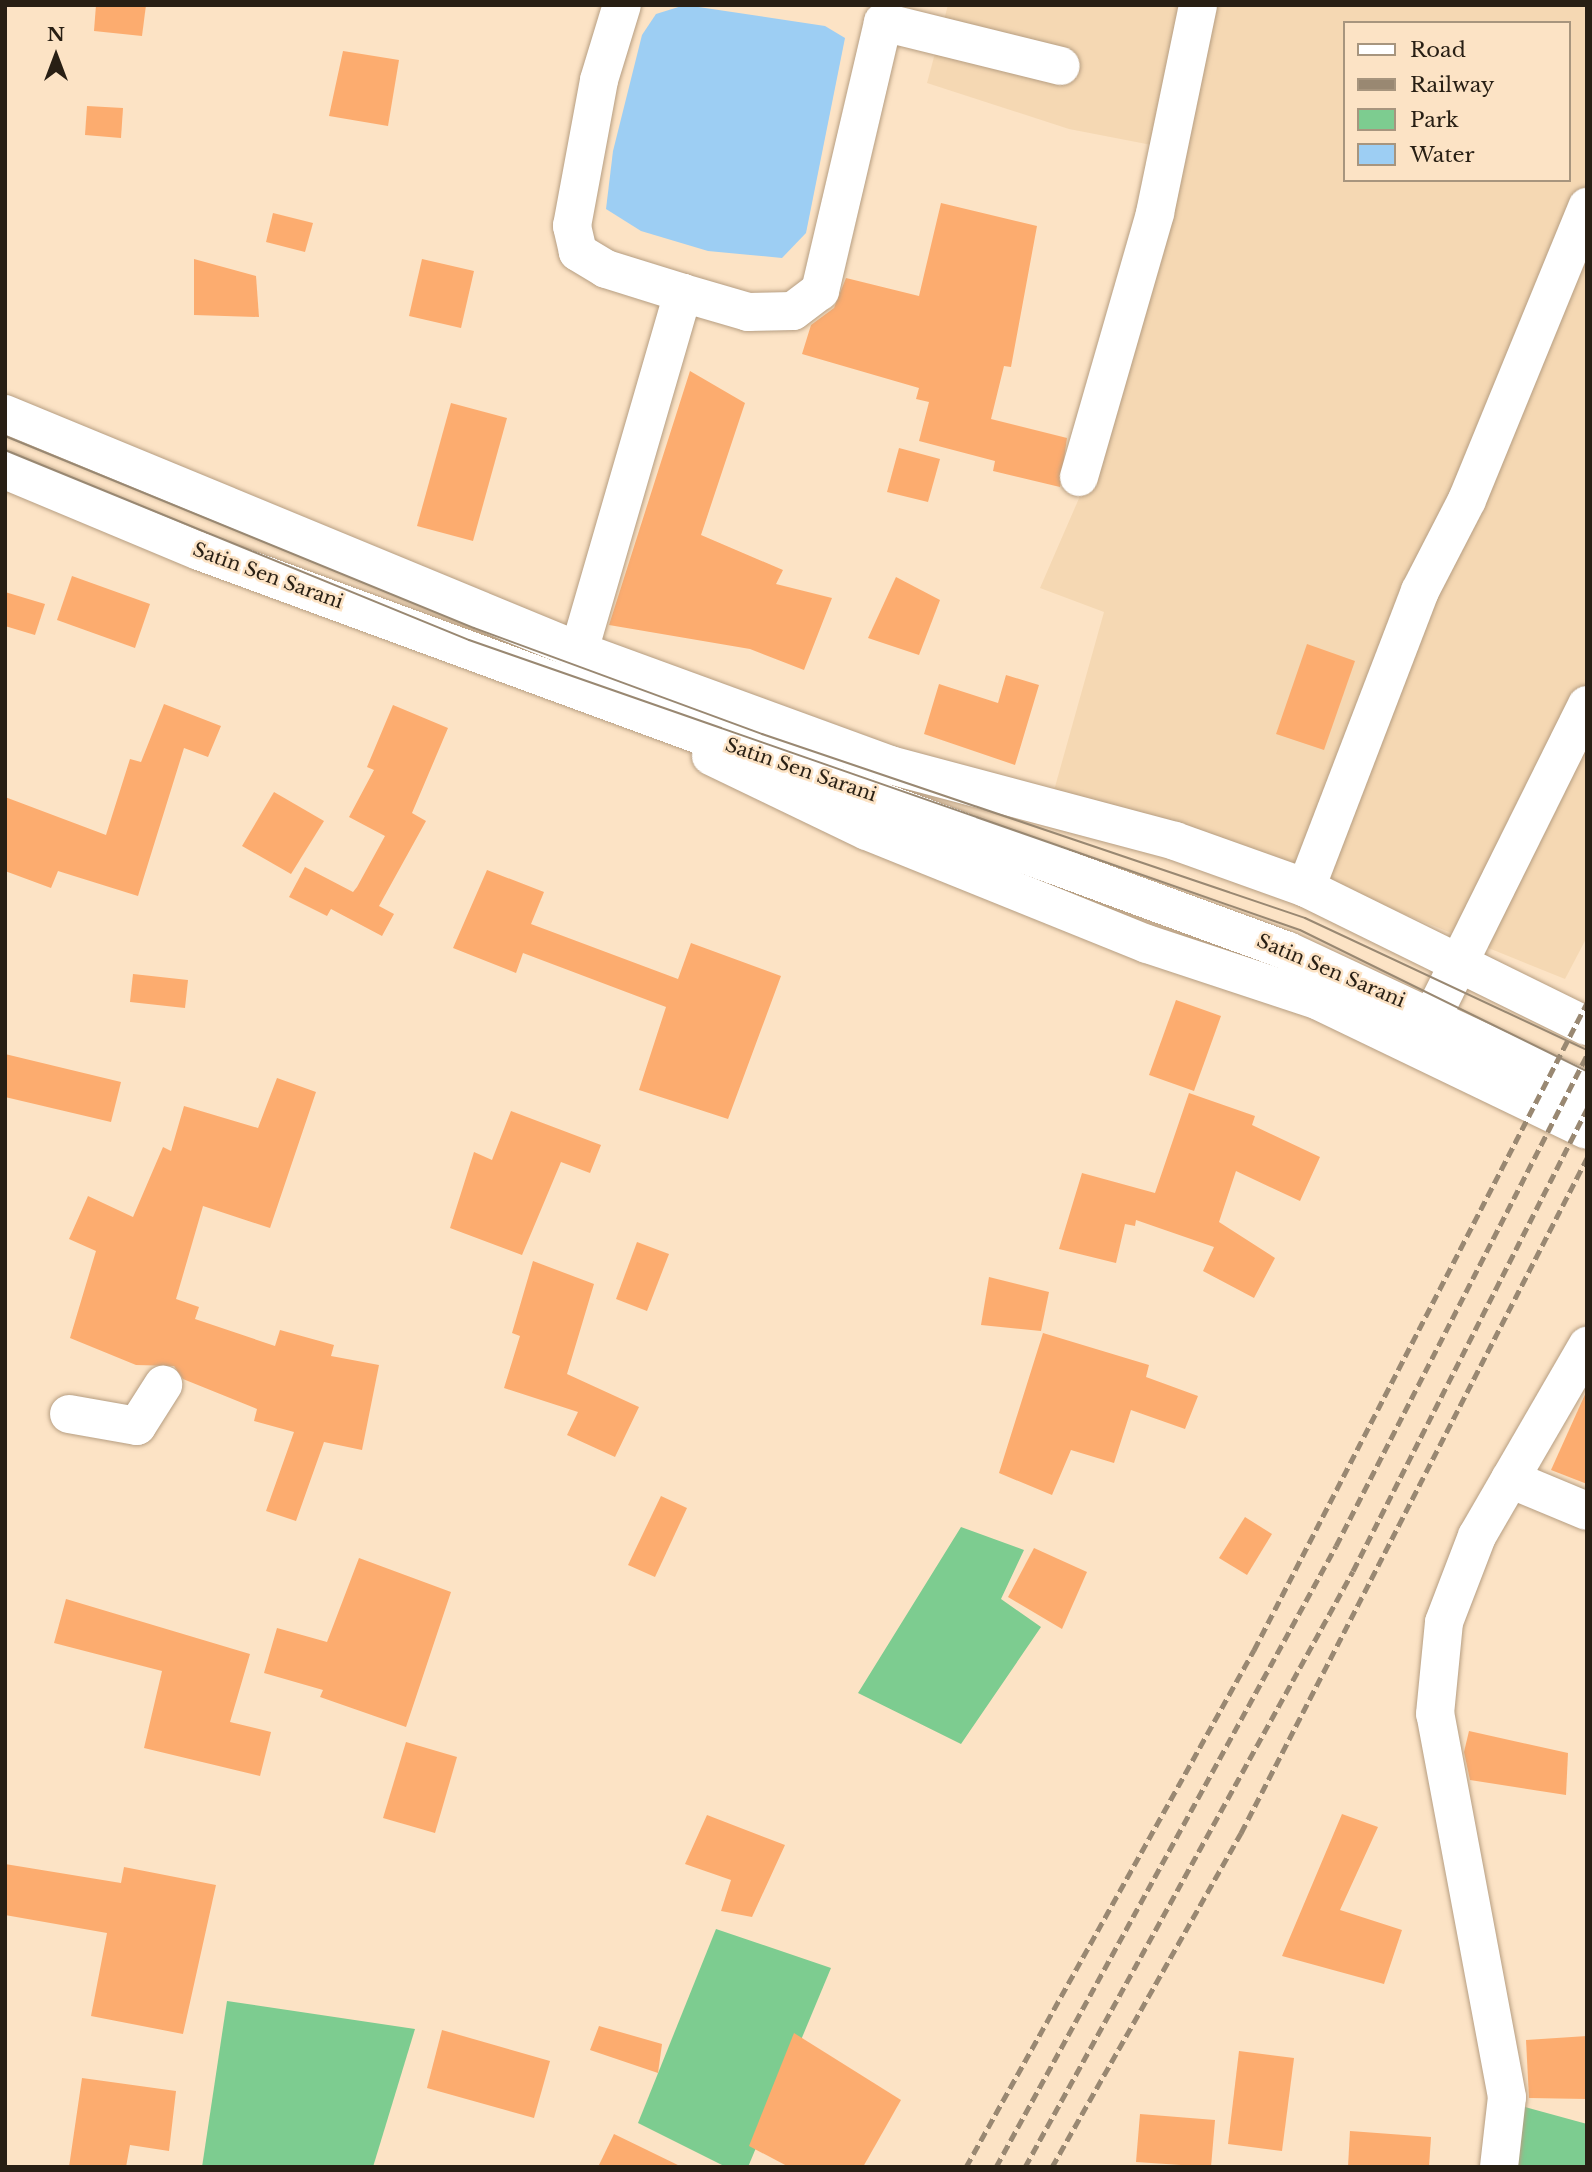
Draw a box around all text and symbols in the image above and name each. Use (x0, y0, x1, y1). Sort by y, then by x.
north arrow (21, 21, 91, 91)
legend (1344, 21, 1571, 182)
text: N (47, 23, 65, 46)
text: Road (1410, 37, 1466, 63)
text: Railway (1410, 72, 1494, 98)
text: Park (1410, 107, 1459, 133)
text: Water (1410, 142, 1474, 168)
street label: Satin Sen Sarani (190, 538, 346, 614)
street label: Satin Sen Sarani (722, 733, 880, 807)
street label: Satin Sen Sarani (1254, 930, 1408, 1012)

